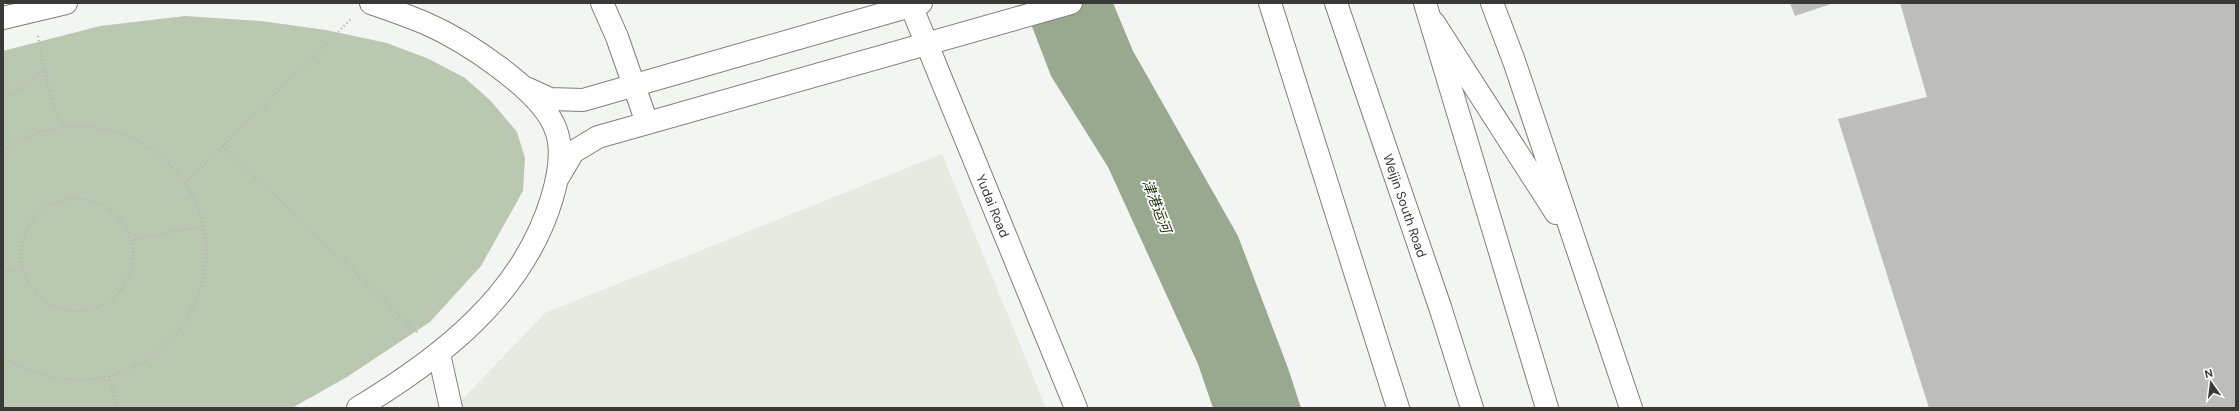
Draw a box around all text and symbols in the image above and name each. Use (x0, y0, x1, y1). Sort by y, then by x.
street label: Weijin South Road (1379, 151, 1430, 260)
street label: Yudai Road (972, 172, 1013, 240)
water label: 津港运河 (1139, 177, 1177, 238)
north arrow (2191, 363, 2231, 403)
text: N (2203, 366, 2214, 381)

